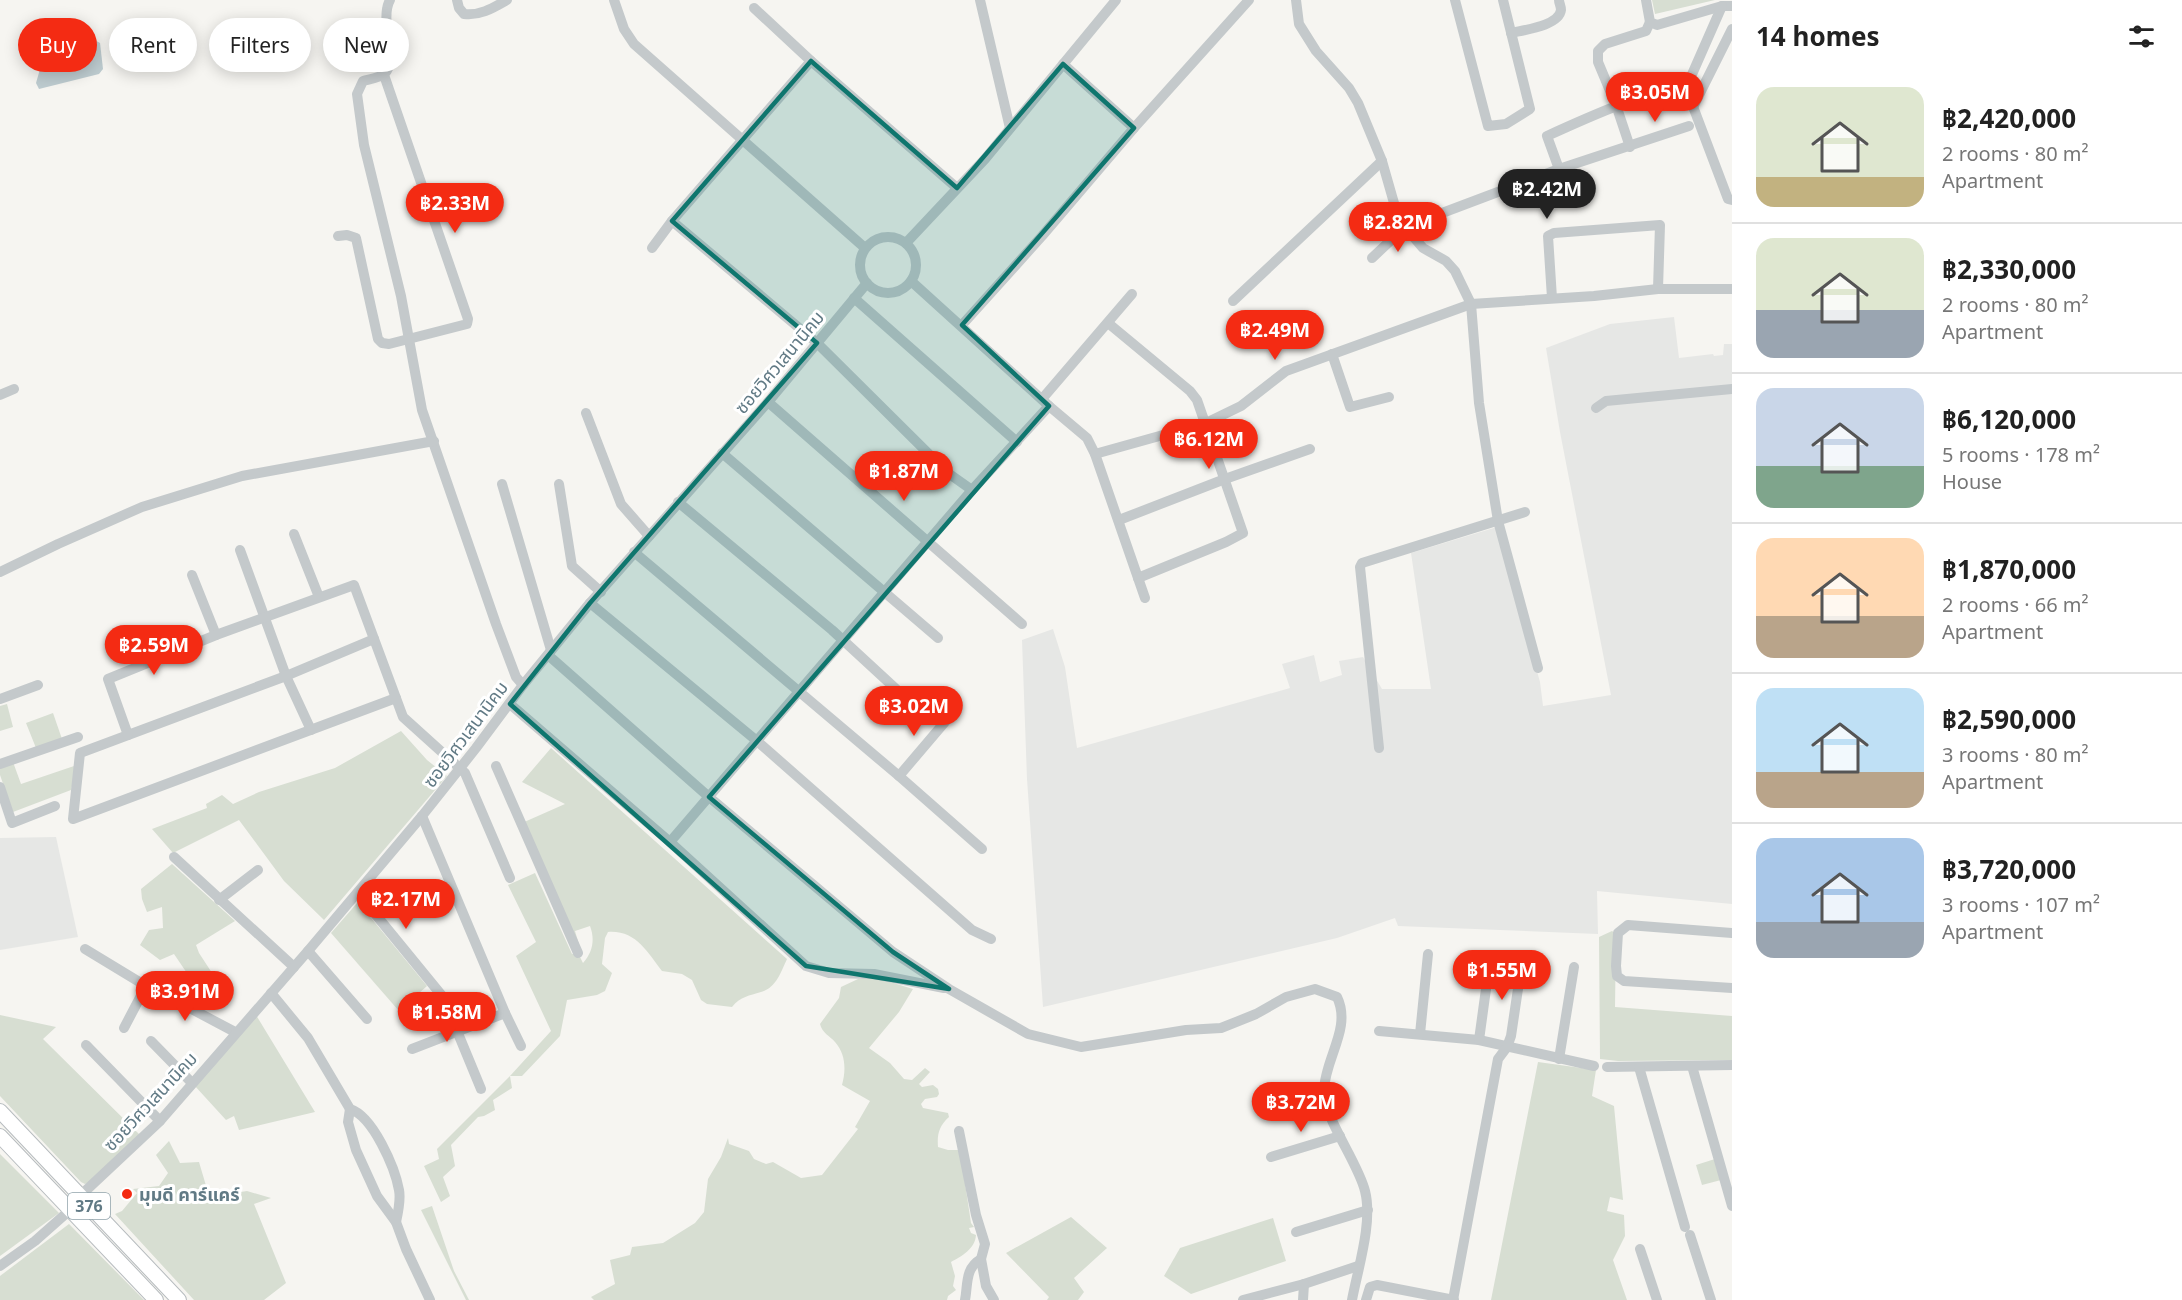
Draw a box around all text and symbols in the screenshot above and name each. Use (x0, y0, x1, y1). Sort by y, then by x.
chip: Buy (18, 18, 97, 72)
chip: Rent (109, 18, 197, 72)
chip: Filters (209, 18, 311, 72)
chip: New (323, 18, 409, 72)
text: 14 homes (1756, 18, 1880, 54)
icon: filters (2125, 20, 2158, 53)
pin: ฿3.05M (1606, 72, 1704, 123)
text: ฿3.05M (1620, 78, 1690, 105)
text: ฿2,420,000 (1942, 100, 2076, 136)
icon: home (1804, 111, 1876, 183)
text: 2 rooms · 80 m² (1942, 140, 2089, 167)
text: Apartment (1942, 167, 2043, 194)
pin: ฿2.42M (1498, 169, 1596, 220)
text: ฿2.42M (1512, 175, 1582, 202)
pin: ฿2.33M (406, 183, 504, 234)
text: ฿2.33M (420, 189, 490, 216)
pin: ฿2.82M (1349, 202, 1447, 253)
text: ฿2.82M (1363, 208, 1433, 235)
text: ฿2,330,000 (1942, 251, 2076, 287)
icon: home (1804, 262, 1876, 334)
text: 2 rooms · 80 m² (1942, 291, 2089, 318)
street label: ซอยวิศวเสนานิคม (729, 306, 829, 418)
pin: ฿2.49M (1226, 310, 1324, 361)
text: ฿2.49M (1240, 316, 1310, 343)
text: Apartment (1942, 318, 2043, 345)
text: ฿6,120,000 (1942, 401, 2076, 437)
icon: home (1804, 412, 1876, 484)
pin: ฿6.12M (1160, 419, 1258, 470)
text: ฿6.12M (1174, 425, 1244, 452)
text: 5 rooms · 178 m² (1942, 441, 2100, 468)
pin: ฿1.87M (855, 451, 953, 502)
text: ฿1.87M (869, 457, 939, 484)
text: House (1942, 468, 2002, 495)
text: ฿1,870,000 (1942, 551, 2076, 587)
icon: home (1804, 562, 1876, 634)
text: 2 rooms · 66 m² (1942, 591, 2089, 618)
text: Apartment (1942, 618, 2043, 645)
pin: ฿2.59M (105, 625, 203, 676)
text: ฿2.59M (119, 631, 189, 658)
street label: ซอยวิศวเสนานิคม (417, 676, 513, 792)
pin: ฿3.02M (865, 686, 963, 737)
text: ฿3.02M (879, 692, 949, 719)
text: ฿2,590,000 (1942, 701, 2076, 737)
icon: home (1804, 712, 1876, 784)
text: 3 rooms · 80 m² (1942, 741, 2089, 768)
text: Apartment (1942, 768, 2043, 795)
text: ฿3,720,000 (1942, 851, 2076, 887)
icon: home (1804, 862, 1876, 934)
pin: ฿2.17M (357, 879, 455, 930)
text: ฿2.17M (371, 885, 441, 912)
text: 3 rooms · 107 m² (1942, 891, 2100, 918)
text: Apartment (1942, 918, 2043, 945)
pin: ฿1.55M (1453, 950, 1551, 1001)
text: ฿1.55M (1467, 956, 1537, 983)
pin: ฿3.91M (136, 971, 234, 1022)
text: ฿3.91M (150, 977, 220, 1004)
pin: ฿1.58M (398, 992, 496, 1043)
text: ฿1.58M (412, 998, 482, 1025)
street label: ซอยวิศวเสนานิคม (98, 1046, 202, 1156)
pin: ฿3.72M (1252, 1082, 1350, 1133)
text: ฿3.72M (1266, 1088, 1336, 1115)
place label: มุมดี คาร์แคร์ (139, 1182, 240, 1206)
marker: มุมดี คาร์แคร์ (120, 1187, 134, 1201)
road number: 376 (68, 1193, 110, 1219)

